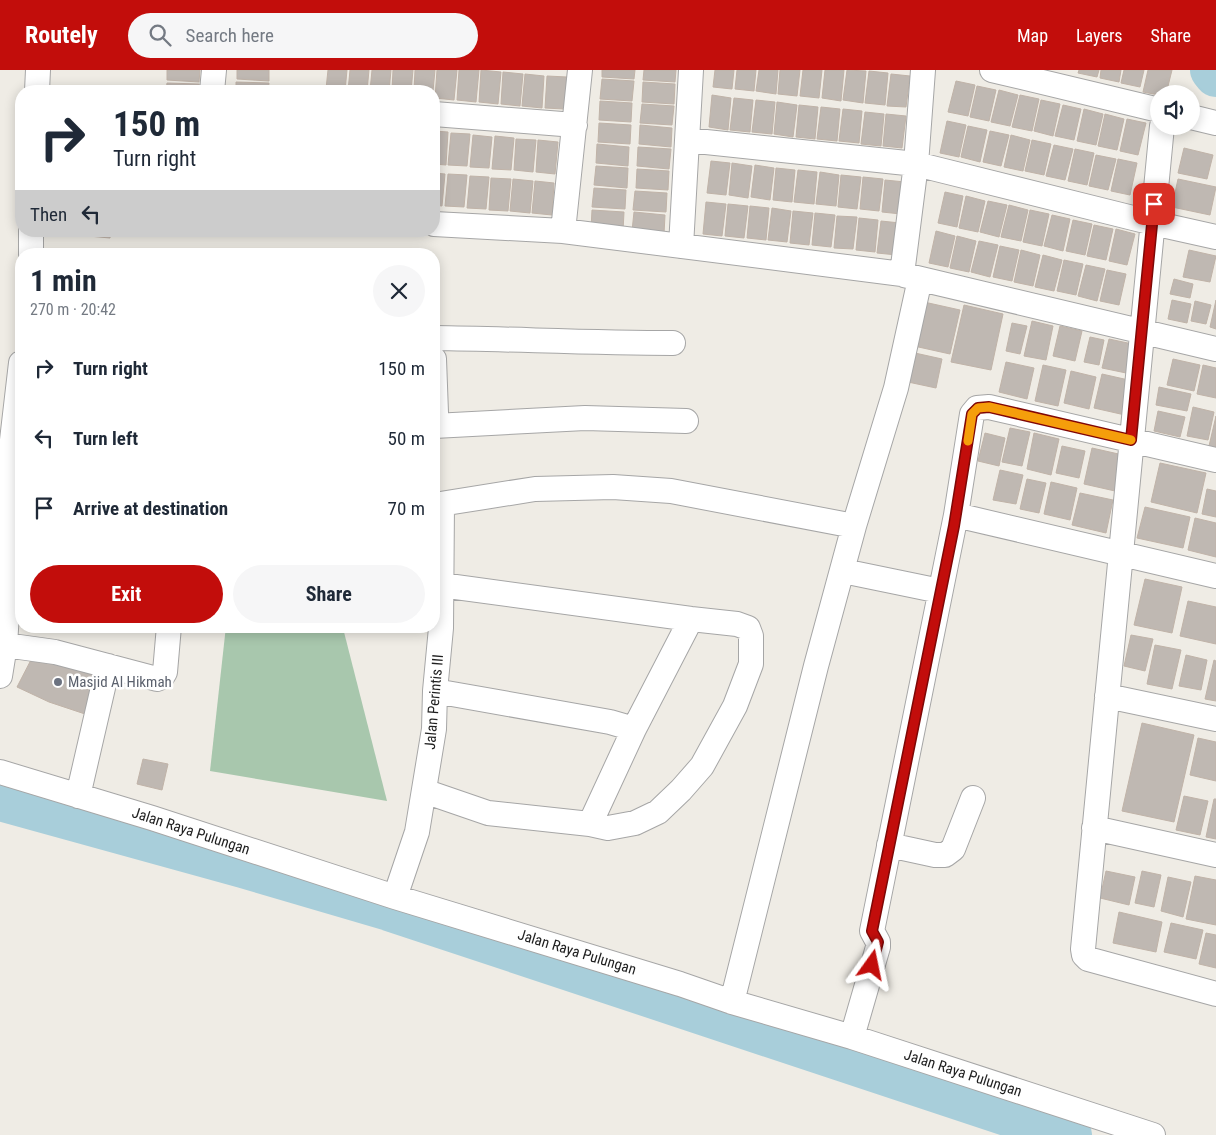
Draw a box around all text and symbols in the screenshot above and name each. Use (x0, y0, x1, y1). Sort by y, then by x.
search box (128, 13, 478, 58)
text: Routely (25, 21, 98, 49)
icon: search (146, 21, 174, 49)
text: Search here (186, 24, 274, 47)
text: Map (1017, 25, 1048, 46)
text: Layers (1076, 25, 1123, 46)
text: Share (1151, 25, 1191, 46)
map controls (1150, 85, 1200, 135)
button: sound (1150, 85, 1200, 135)
text: 150 m (113, 104, 200, 145)
icon: right (30, 105, 95, 170)
text: Turn right (113, 146, 196, 171)
pin (1133, 183, 1175, 225)
icon: arrive (1140, 190, 1168, 218)
icon: left (77, 200, 105, 228)
text: Then (30, 203, 67, 226)
text: 1 min (30, 263, 97, 298)
button: close (373, 265, 425, 317)
text: 270 m · 20:42 (30, 300, 116, 319)
icon: right (30, 354, 58, 382)
text: Turn right (73, 357, 148, 380)
text: 150 m (378, 357, 425, 380)
icon: left (30, 424, 58, 452)
text: Turn left (73, 427, 138, 450)
text: 50 m (388, 427, 425, 450)
icon: arrive (30, 494, 58, 522)
text: Arrive at destination (73, 497, 228, 520)
text: 70 m (388, 497, 425, 520)
button: Exit (30, 565, 223, 623)
button: Share (233, 565, 425, 623)
street label: Jalan Perintis III (421, 654, 447, 750)
place label: Masjid Al Hikmah (68, 673, 172, 691)
marker: Masjid Al Hikmah (52, 676, 64, 688)
street label: Jalan Raya Pulungan (130, 803, 252, 859)
street label: Jalan Raya Pulungan (516, 925, 638, 979)
position arrow (845, 938, 897, 990)
street label: Jalan Raya Pulungan (902, 1045, 1024, 1101)

